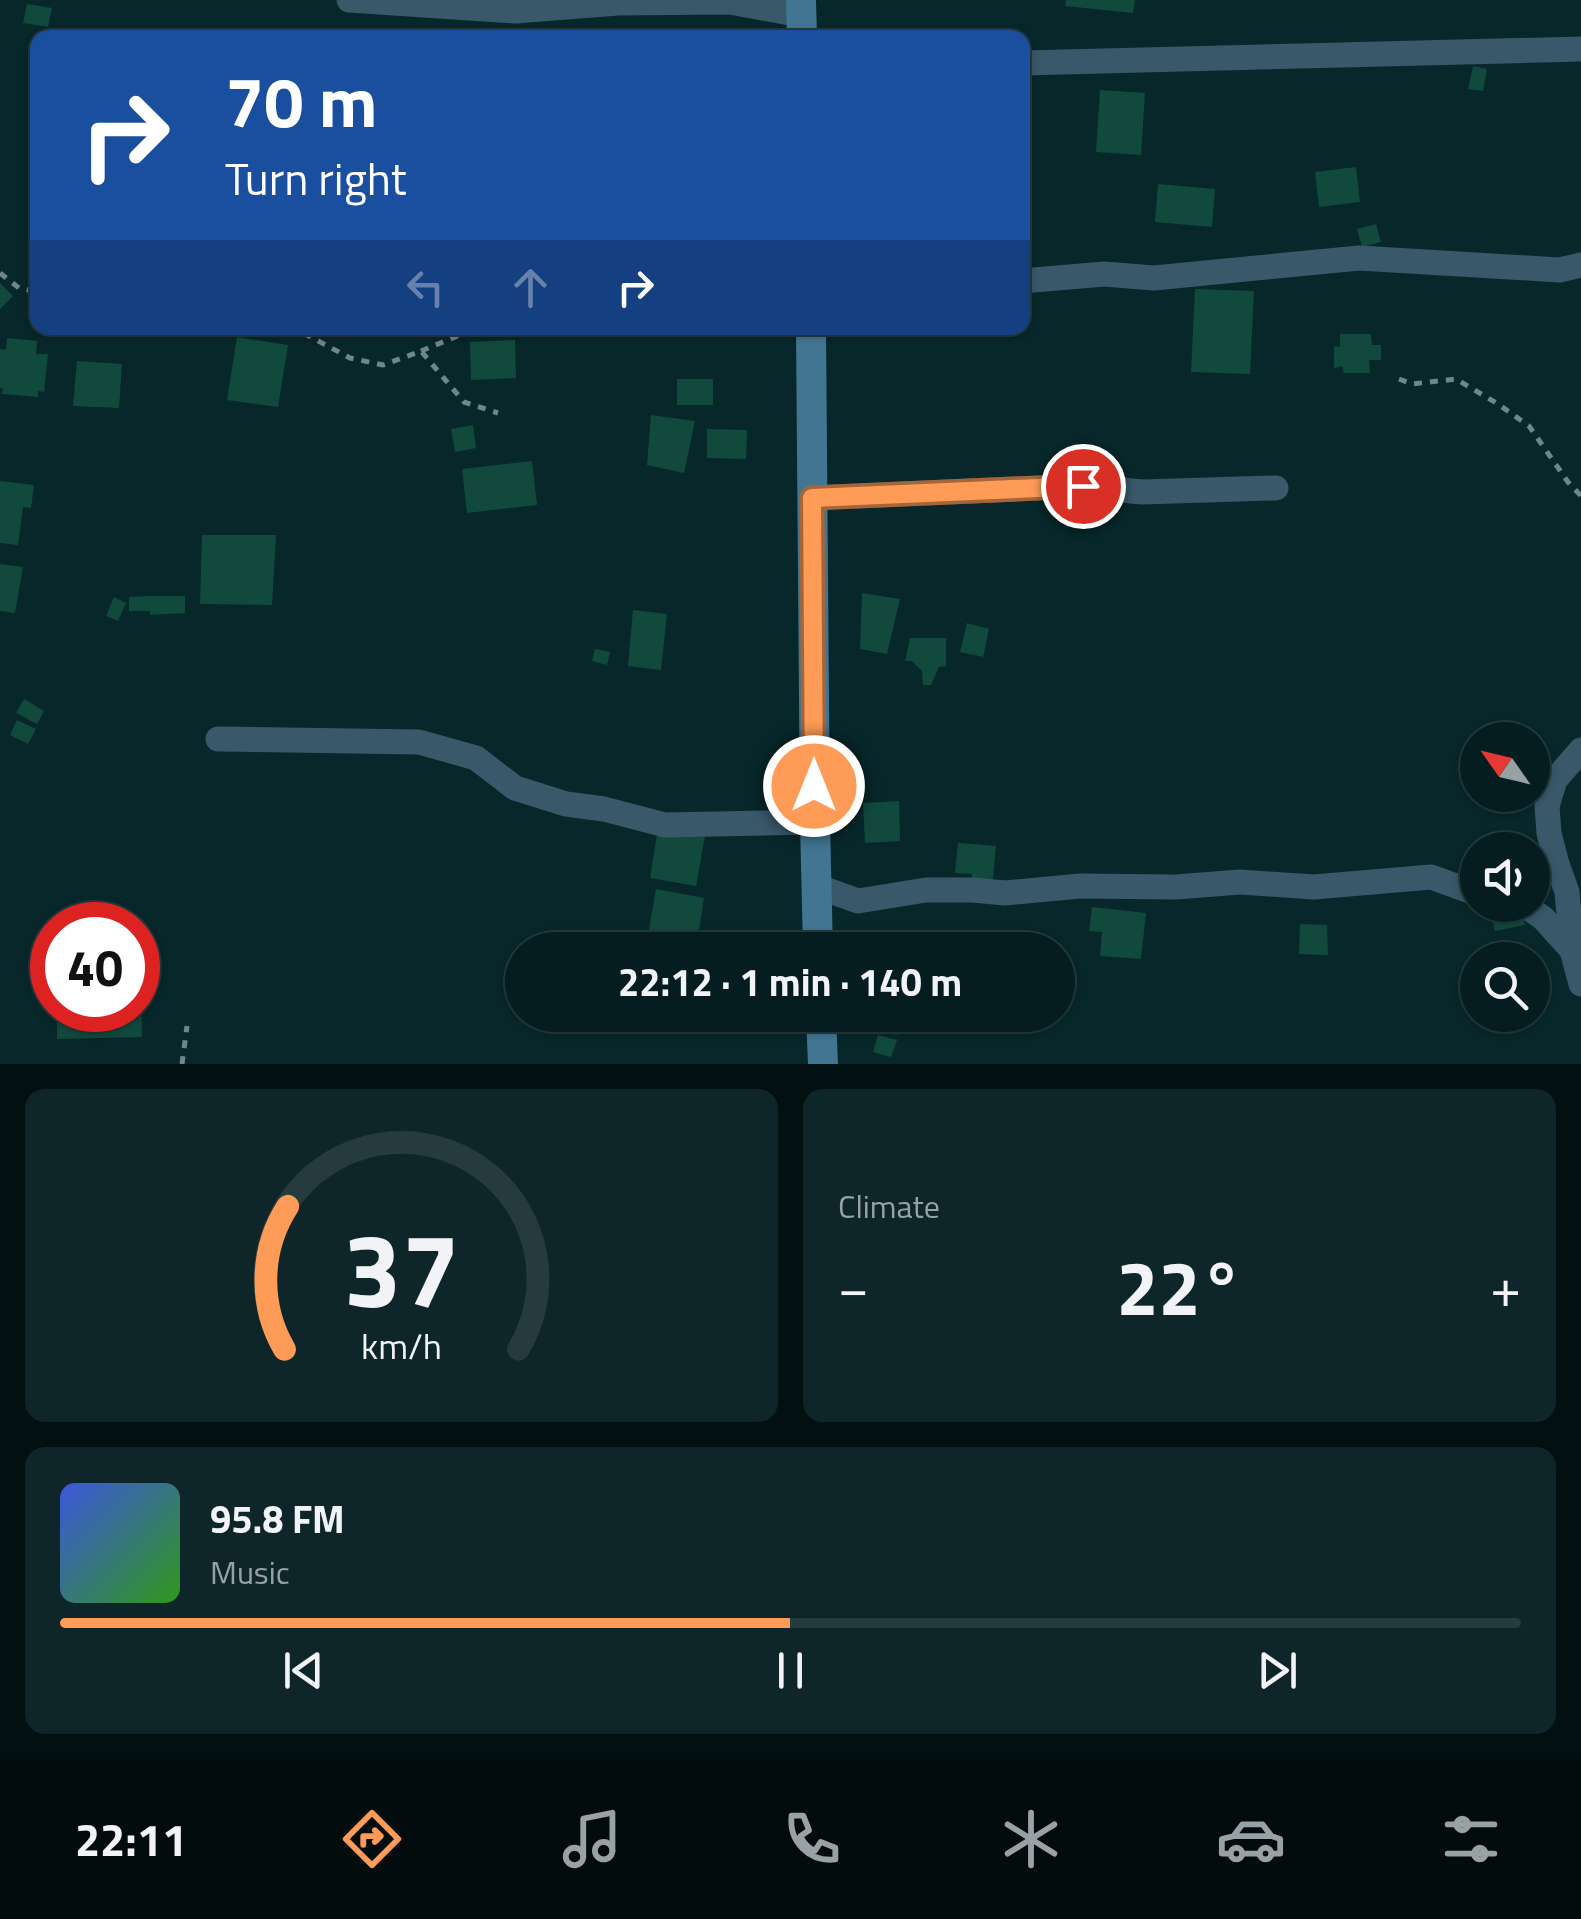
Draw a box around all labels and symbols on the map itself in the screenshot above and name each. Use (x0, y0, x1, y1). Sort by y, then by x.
pin (1041, 444, 1126, 529)
north arrow (1460, 722, 1550, 812)
position arrow (762, 734, 866, 838)
speed limit sign: 40 (30, 902, 160, 1032)

